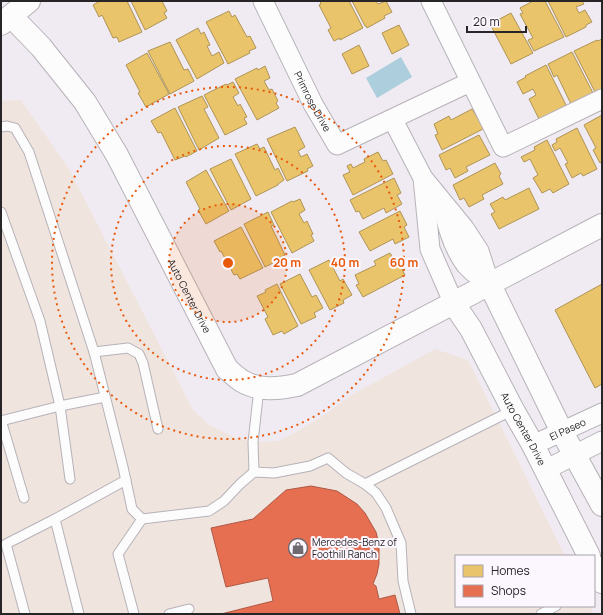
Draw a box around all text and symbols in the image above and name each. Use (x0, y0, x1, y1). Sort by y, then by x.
scale bar (467, 8, 526, 34)
text: 20 m (473, 13, 500, 30)
street label: Primrose Drive (291, 69, 335, 134)
text: 20 m (273, 254, 301, 271)
text: 40 m (331, 254, 359, 271)
text: 60 m (390, 254, 418, 271)
centre of rings (221, 256, 235, 270)
street label: Auto Center Drive (165, 257, 214, 336)
street label: Auto Center Drive (498, 390, 549, 468)
street label: El Paseo (547, 415, 588, 443)
place label: Mercedes-Benz of Foothill Ranch (312, 535, 397, 561)
shop icon: Mercedes-Benz of Foothill Ranch (287, 537, 309, 559)
legend (455, 555, 595, 607)
text: Homes (491, 562, 530, 579)
text: Shops (491, 582, 526, 599)

